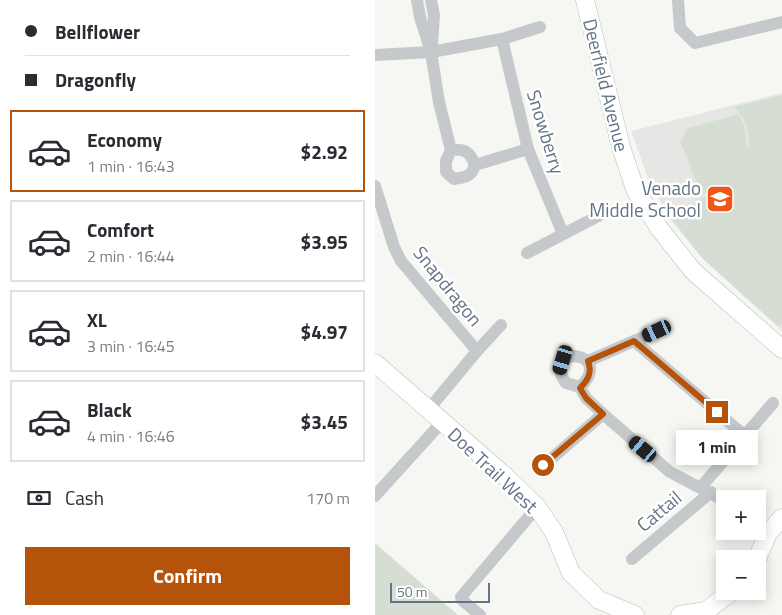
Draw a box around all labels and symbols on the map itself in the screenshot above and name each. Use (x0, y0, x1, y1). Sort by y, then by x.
street label: Deerfield Avenue (576, 15, 637, 154)
street label: Snowberry (520, 86, 573, 178)
place label: Venado Middle School (589, 173, 701, 224)
school or university icon: Venado Middle School (705, 184, 735, 214)
street label: Snapdragon (407, 239, 490, 332)
car (640, 318, 673, 344)
car (551, 343, 574, 377)
route end (706, 401, 728, 423)
street label: Doe Trail West (441, 420, 545, 520)
callout: 1 min (676, 430, 758, 464)
car (626, 434, 659, 464)
route start (532, 454, 554, 476)
street label: Cattail (630, 483, 688, 538)
scale bar (390, 580, 490, 603)

